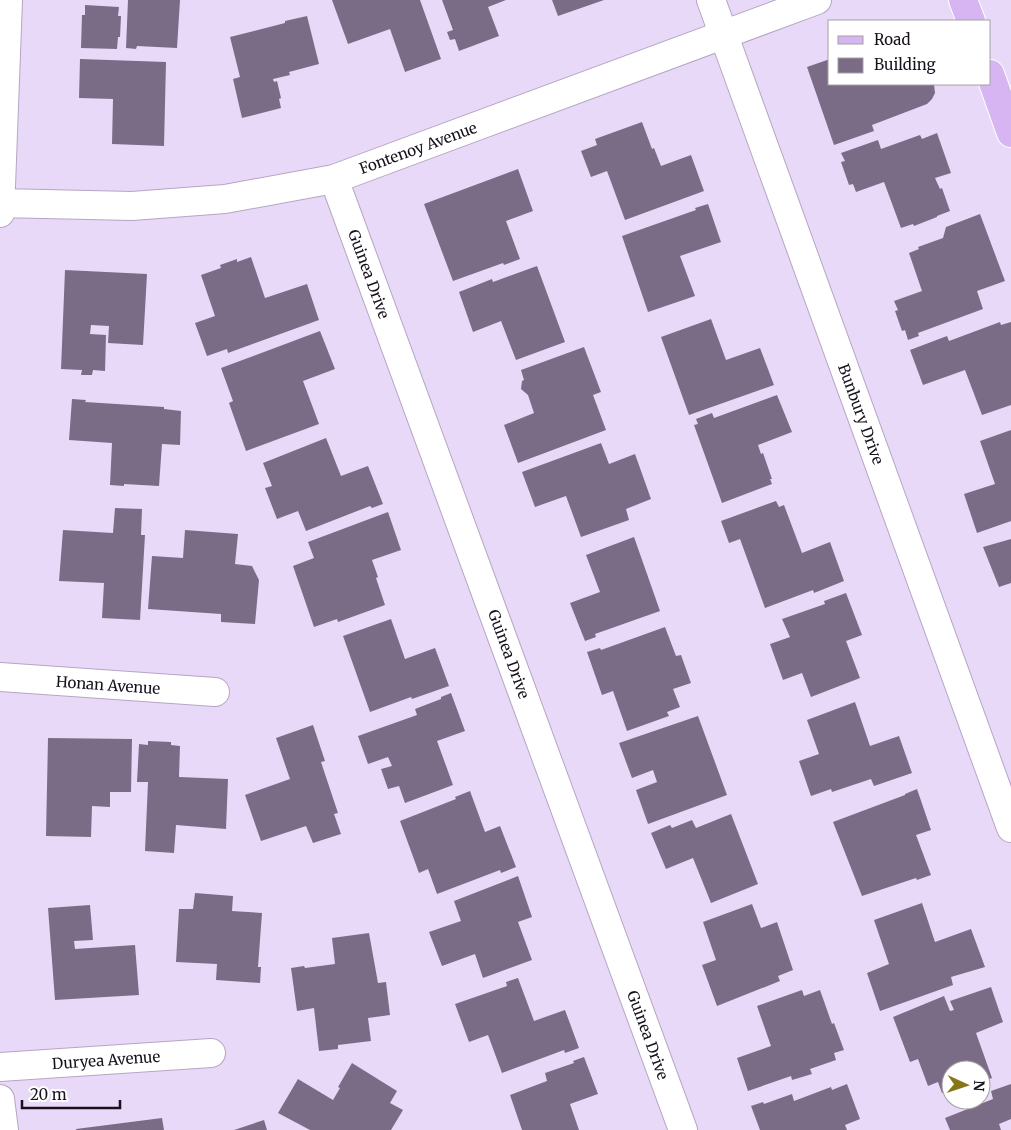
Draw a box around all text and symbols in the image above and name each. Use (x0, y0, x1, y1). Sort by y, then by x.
legend (828, 20, 991, 85)
text: Road (874, 30, 910, 49)
text: Building (874, 55, 936, 74)
street label: Fontenoy Avenue (357, 118, 480, 178)
street label: Guinea Drive (344, 227, 394, 321)
street label: Bunbury Drive (834, 361, 888, 467)
street label: Guinea Drive (484, 607, 534, 701)
street label: Honan Avenue (55, 672, 161, 698)
street label: Guinea Drive (623, 988, 673, 1082)
street label: Duryea Avenue (51, 1047, 161, 1073)
north arrow (941, 1060, 991, 1110)
scale bar (22, 1078, 120, 1110)
text: N (970, 1080, 988, 1092)
text: 20 m (30, 1085, 67, 1104)

